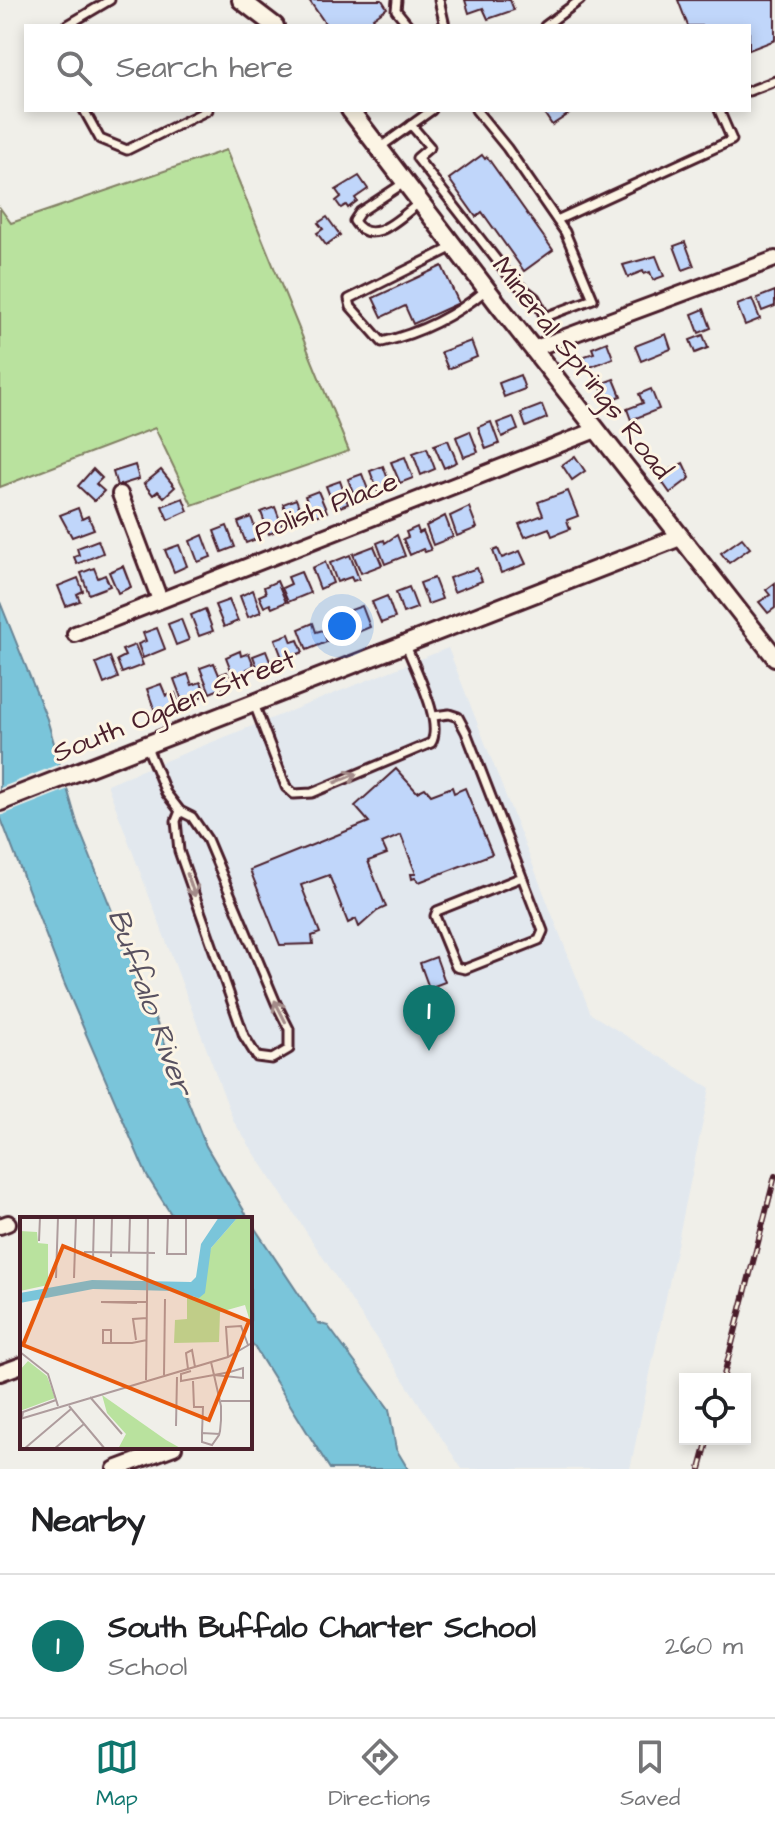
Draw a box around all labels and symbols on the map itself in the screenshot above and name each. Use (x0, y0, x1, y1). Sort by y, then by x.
street label: Mineral Springs Road (482, 248, 681, 488)
street label: Polish Place (249, 462, 403, 552)
your location (322, 606, 362, 646)
street label: South Ogden Street (47, 639, 302, 773)
one-way arrow (333, 770, 358, 785)
one-way arrow (185, 872, 200, 897)
water label: Buffalo River (97, 903, 204, 1104)
pin: 1 (403, 985, 455, 1051)
one-way arrow (272, 999, 287, 1023)
inset map (20, 1217, 252, 1449)

